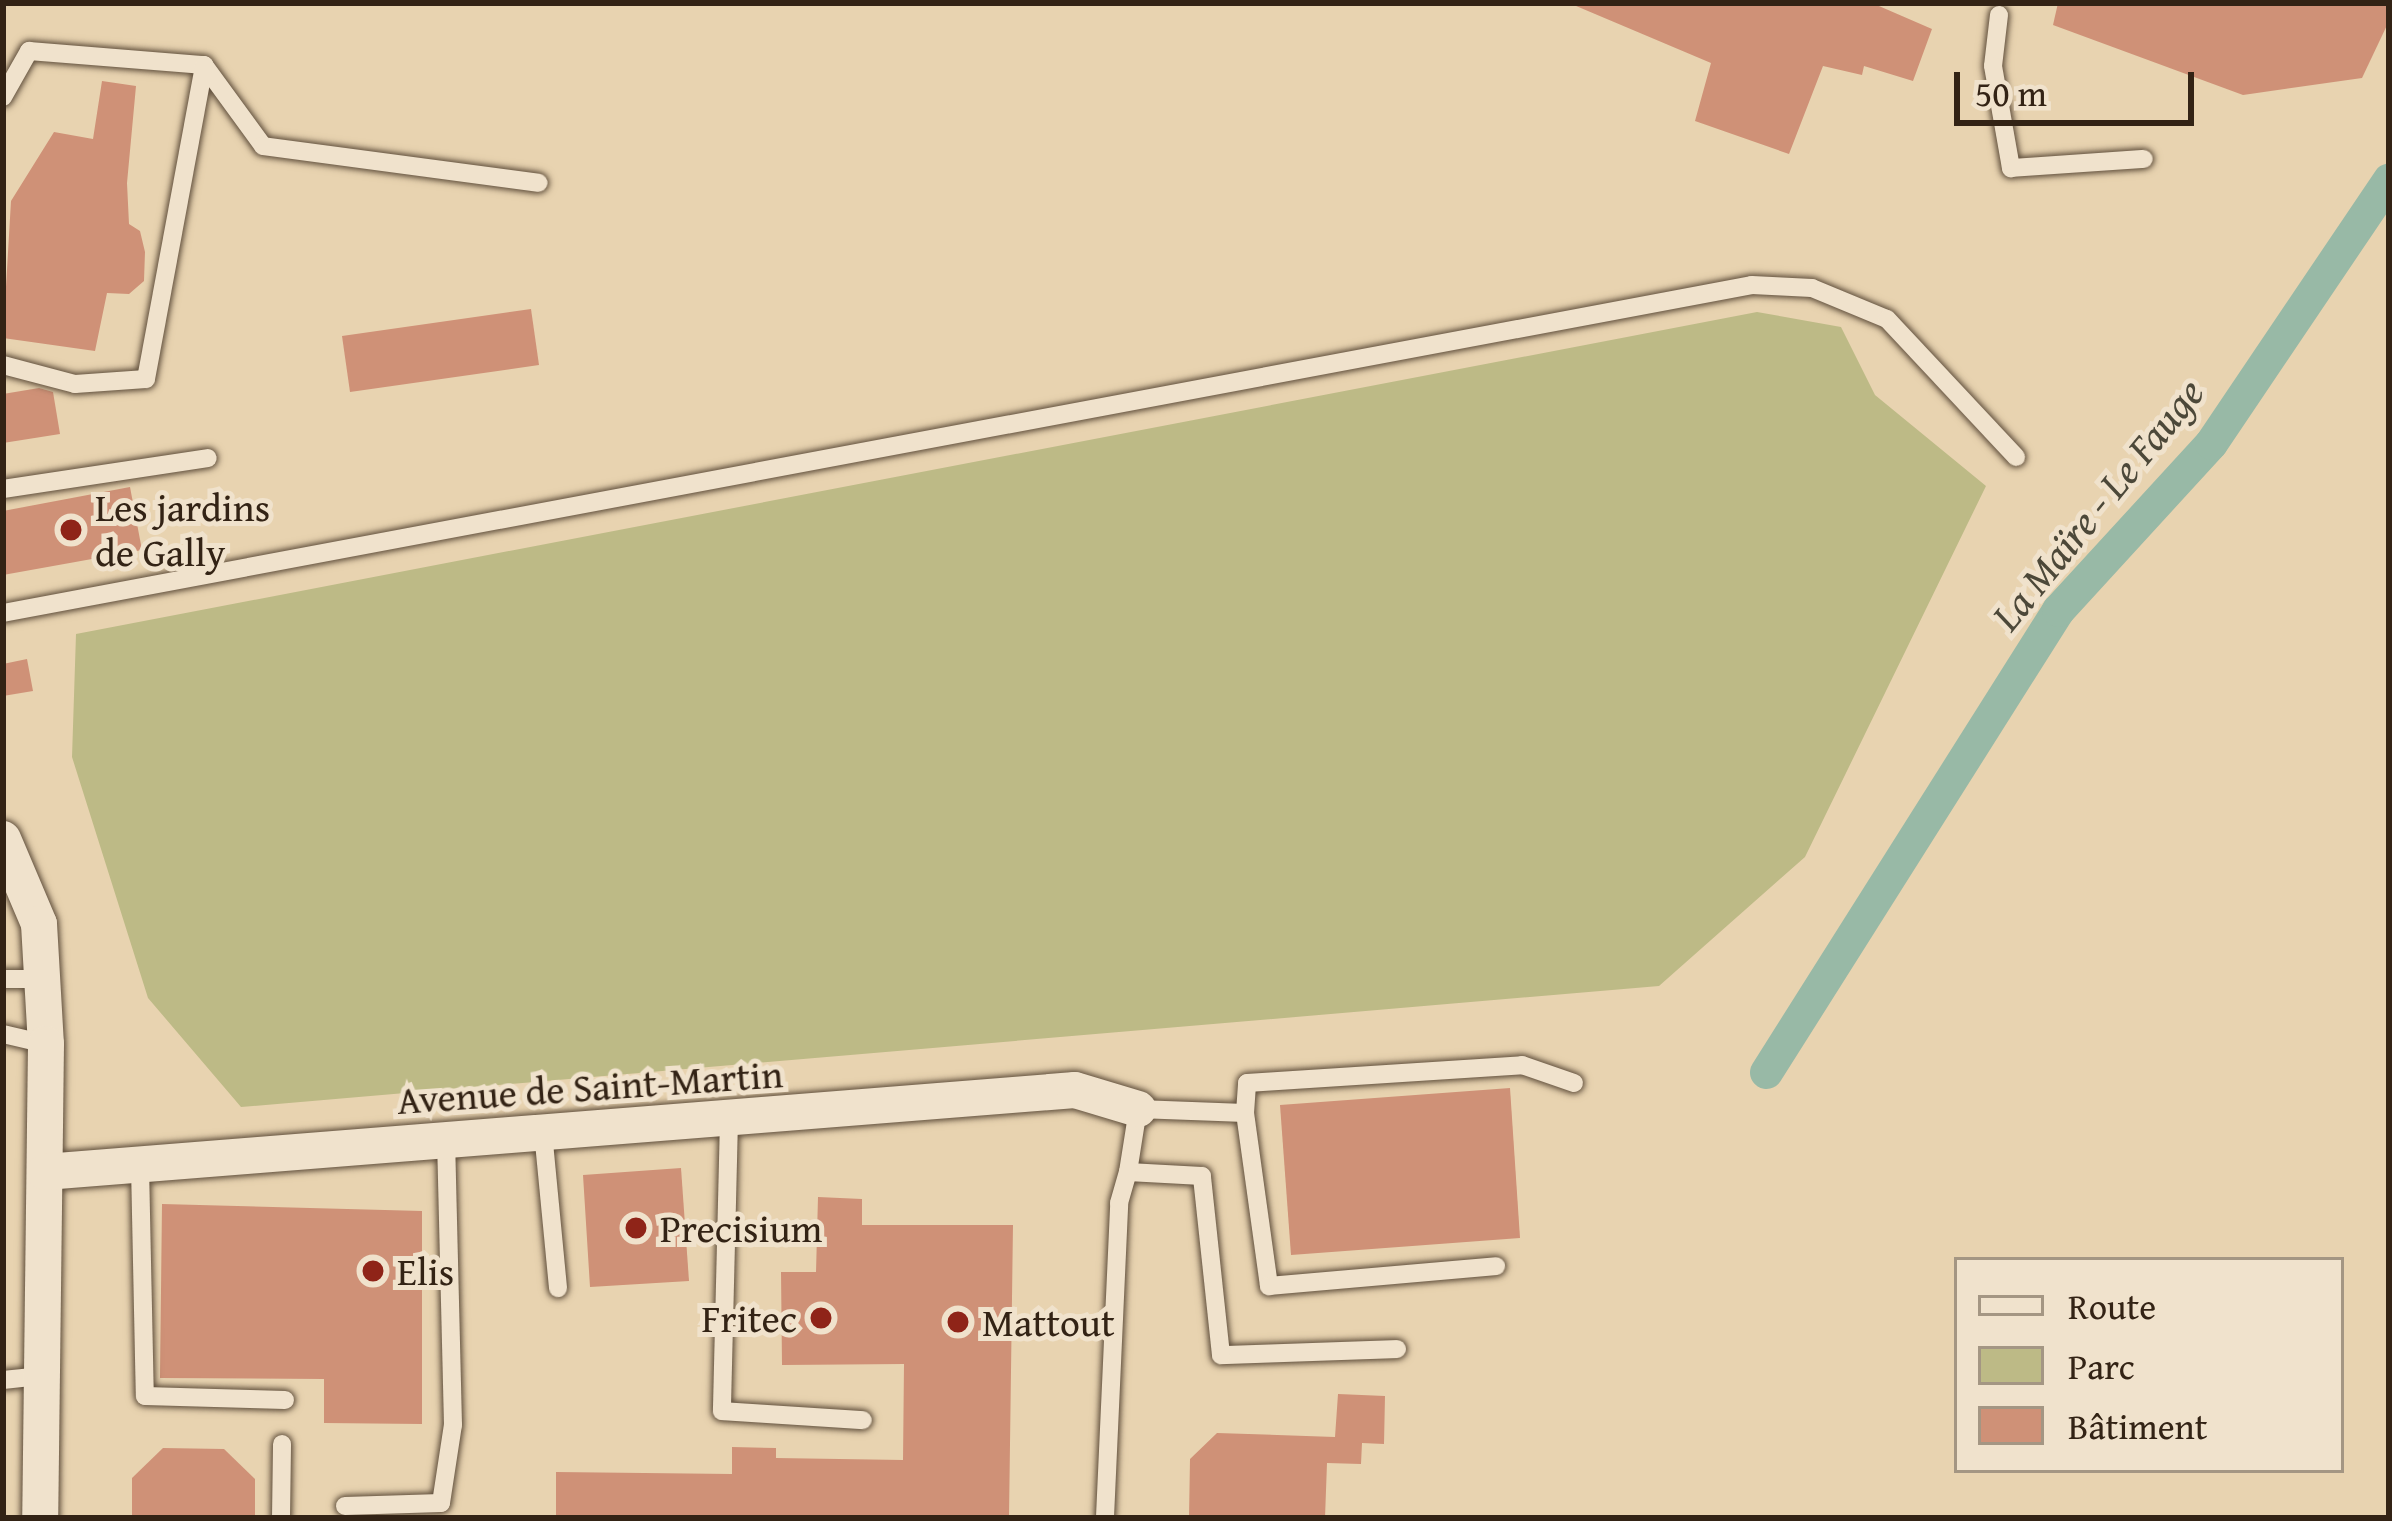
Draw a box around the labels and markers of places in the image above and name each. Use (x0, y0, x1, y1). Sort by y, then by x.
place label: Les jardins de Gally (95, 485, 270, 576)
marker: Les jardins de Gally (58, 517, 84, 543)
place label: Precisium (660, 1205, 822, 1251)
marker: Precisium (623, 1215, 649, 1241)
place label: Elis (397, 1248, 454, 1294)
marker: Elis (360, 1258, 386, 1284)
place label: Fritec (702, 1295, 797, 1341)
place label: Mattout (982, 1299, 1115, 1345)
marker: Fritec (808, 1305, 834, 1331)
marker: Mattout (945, 1309, 971, 1335)

